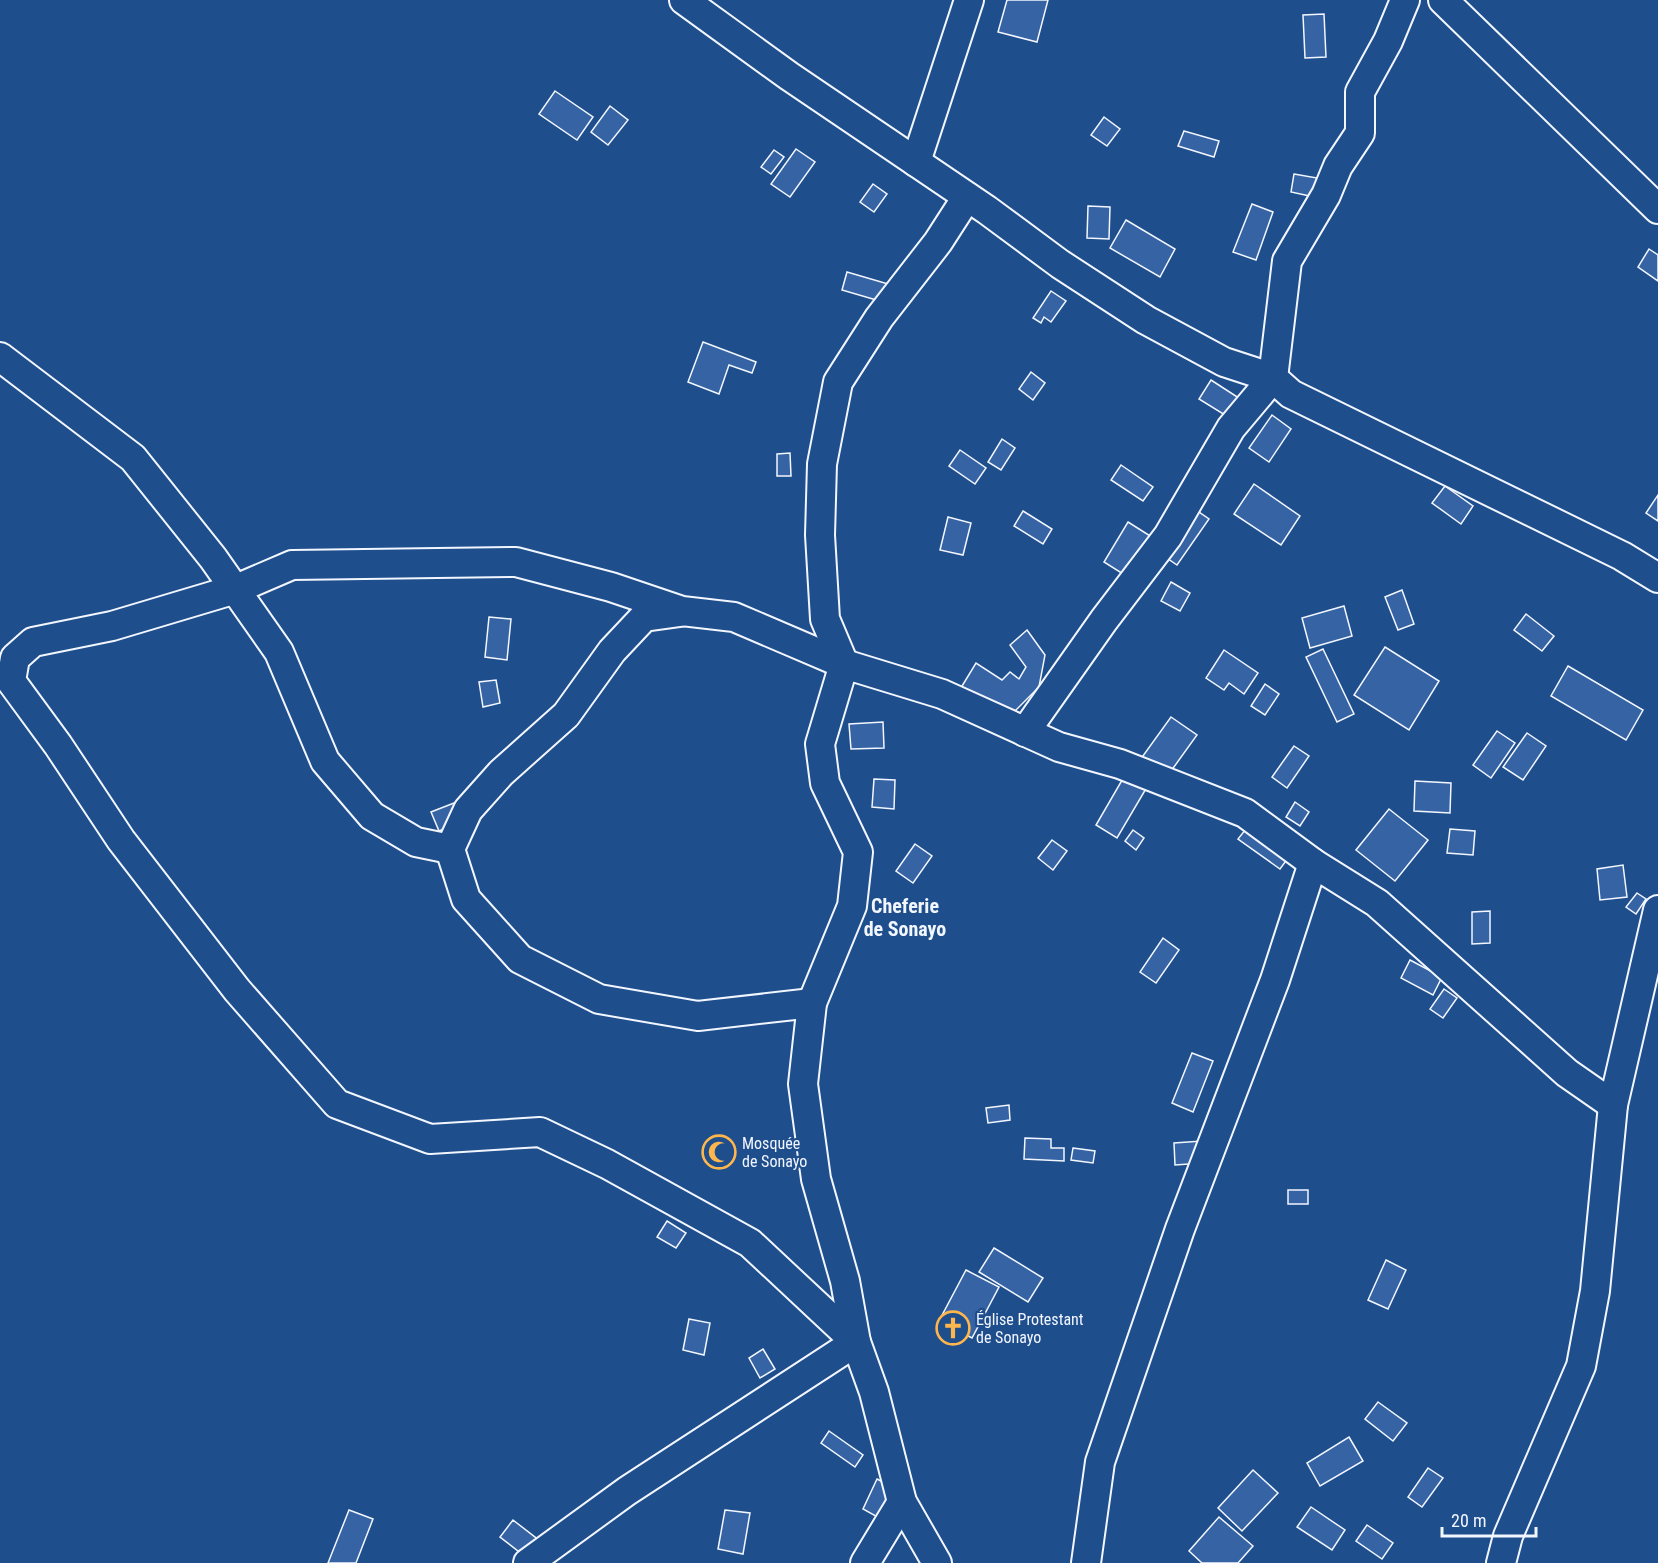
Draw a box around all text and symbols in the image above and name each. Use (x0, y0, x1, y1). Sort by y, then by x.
district label: Cheferie de Sonayo (864, 894, 946, 941)
mosque icon: Mosquée de Sonayo (701, 1134, 737, 1170)
place label: Mosquée de Sonayo (742, 1134, 807, 1171)
church icon: Église Protestant de Sonayo (935, 1310, 971, 1346)
place label: Église Protestant de Sonayo (976, 1310, 1084, 1347)
scale bar (1442, 1500, 1536, 1538)
text: 20 m (1451, 1510, 1486, 1531)

